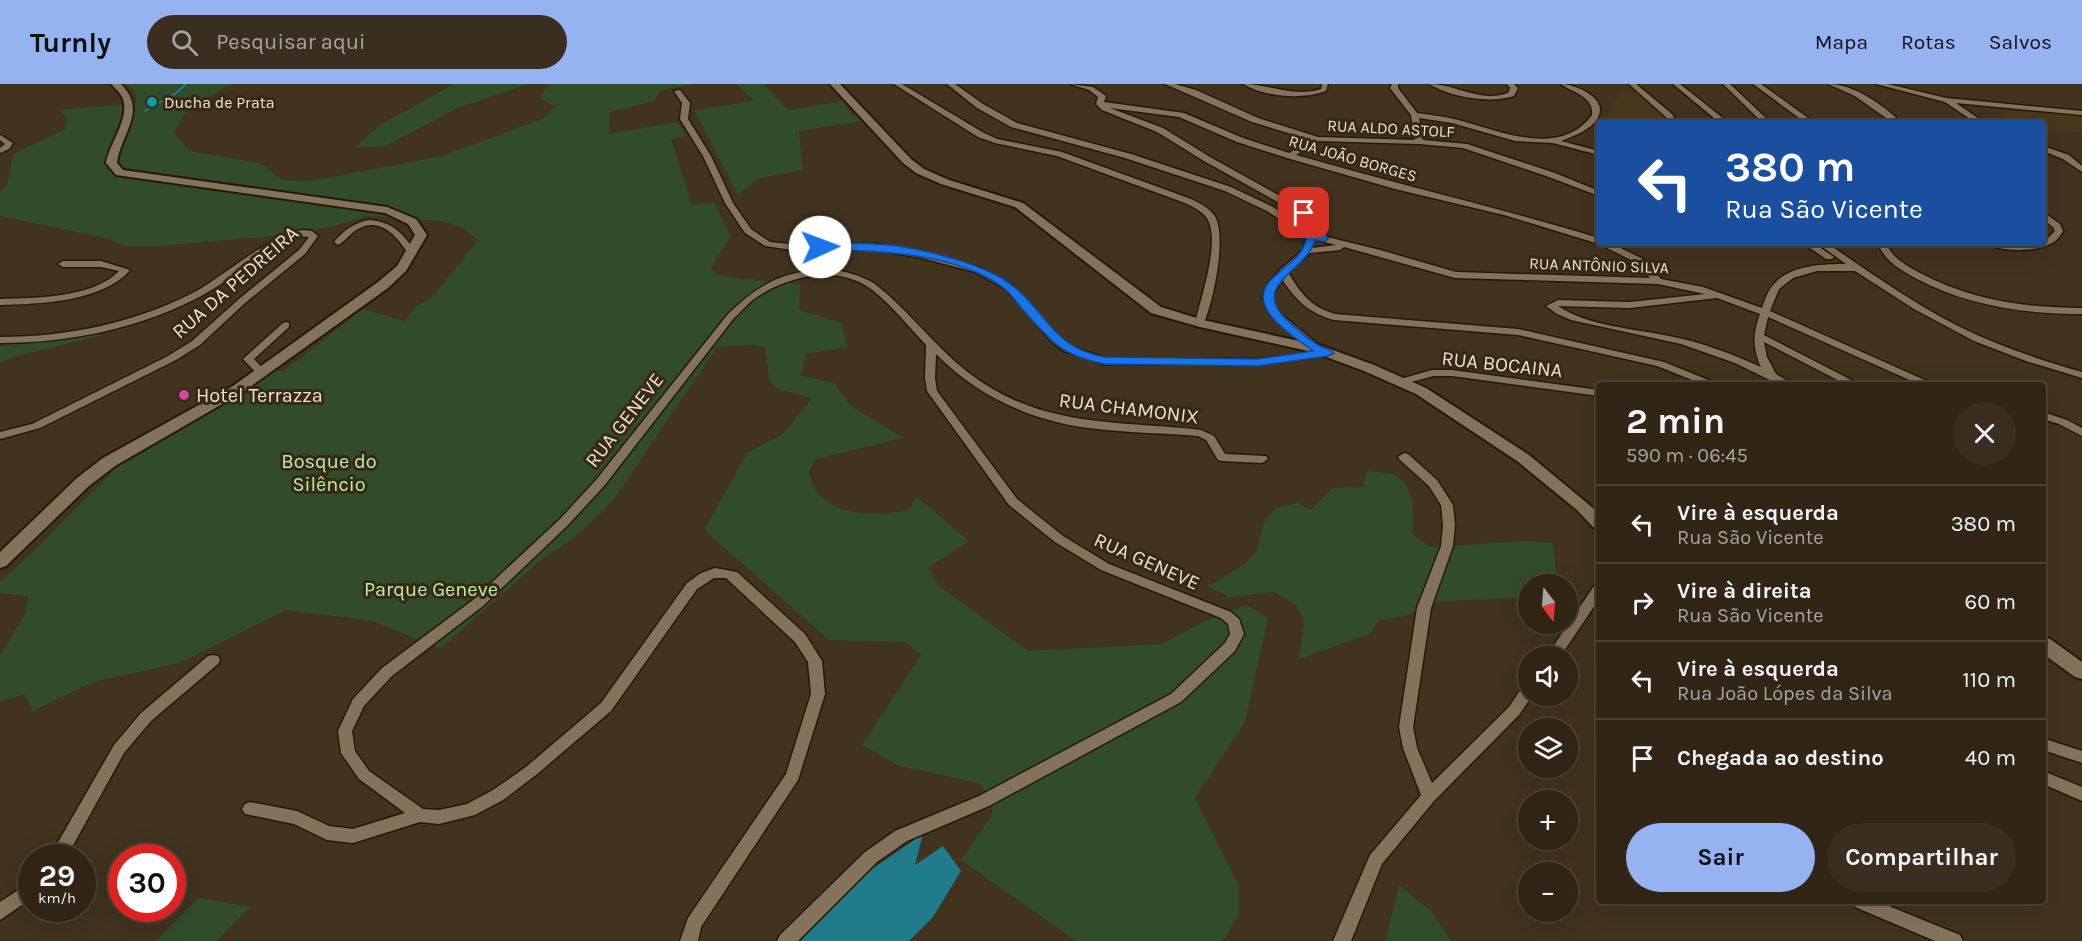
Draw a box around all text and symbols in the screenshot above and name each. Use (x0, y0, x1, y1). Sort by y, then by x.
search box (147, 15, 567, 69)
text: Turnly (30, 26, 111, 59)
icon: search (168, 26, 201, 59)
text: Pesquisar aqui (216, 29, 366, 55)
text: Mapa (1815, 30, 1868, 54)
text: Rotas (1901, 30, 1956, 54)
text: Salvos (1989, 30, 2052, 54)
place label: Ducha de Prata (164, 93, 275, 112)
marker: Ducha de Prata (145, 95, 159, 109)
street label: RUA ALDO ASTOLF (1327, 116, 1455, 141)
street label: RUA JOÃO BORGES (1287, 131, 1419, 186)
text: 380 m (1725, 142, 1855, 192)
icon: left (1626, 144, 1704, 222)
pin (1278, 187, 1329, 238)
text: Rua São Vicente (1725, 193, 1923, 225)
icon: arrive (1287, 196, 1320, 229)
position arrow (788, 215, 852, 279)
street label: RUA DA PEDREIRA (168, 221, 303, 343)
street label: RUA ANTÔNIO SILVA (1529, 254, 1669, 277)
street label: RUA BOCAINA (1440, 347, 1564, 382)
street label: RUA GENEVE (581, 369, 668, 472)
place label: Hotel Terrazza (196, 384, 323, 407)
marker: Hotel Terrazza (177, 388, 191, 402)
street label: RUA CHAMONIX (1058, 389, 1200, 428)
text: 2 min (1626, 400, 1725, 442)
button: close (1953, 402, 2016, 465)
text: 590 m · 06:45 (1626, 444, 1748, 467)
park label: Bosque do Silêncio (281, 450, 377, 496)
text: Vire à esquerda (1677, 500, 1839, 526)
icon: left (1626, 508, 1659, 541)
text: 380 m (1951, 511, 2016, 537)
text: Rua São Vicente (1677, 526, 1824, 549)
street label: RUA GENEVE (1090, 528, 1203, 595)
north arrow (1518, 574, 1578, 634)
map controls (1518, 574, 1578, 922)
park label: Parque Geneve (364, 578, 498, 601)
text: Vire à direita (1677, 578, 1812, 604)
icon: right (1626, 586, 1659, 619)
text: 60 m (1965, 589, 2016, 615)
text: Rua São Vicente (1677, 604, 1824, 627)
button: sound (1518, 646, 1578, 706)
text: Vire à esquerda (1677, 656, 1839, 682)
icon: left (1626, 664, 1659, 697)
text: 110 m (1963, 667, 2016, 693)
text: Rua João Lópes da Silva (1677, 682, 1893, 705)
button: layers (1518, 718, 1578, 778)
icon: arrive (1626, 742, 1659, 775)
text: Chegada ao destino (1677, 745, 1884, 771)
text: 40 m (1965, 745, 2016, 771)
button: + (1518, 790, 1578, 850)
button: Sair (1626, 823, 1815, 892)
button: Compartilhar (1827, 823, 2016, 892)
speed limit sign: 30 (108, 844, 186, 922)
text: 29 (39, 858, 75, 894)
button: − (1518, 862, 1578, 922)
text: km/h (38, 889, 76, 907)

